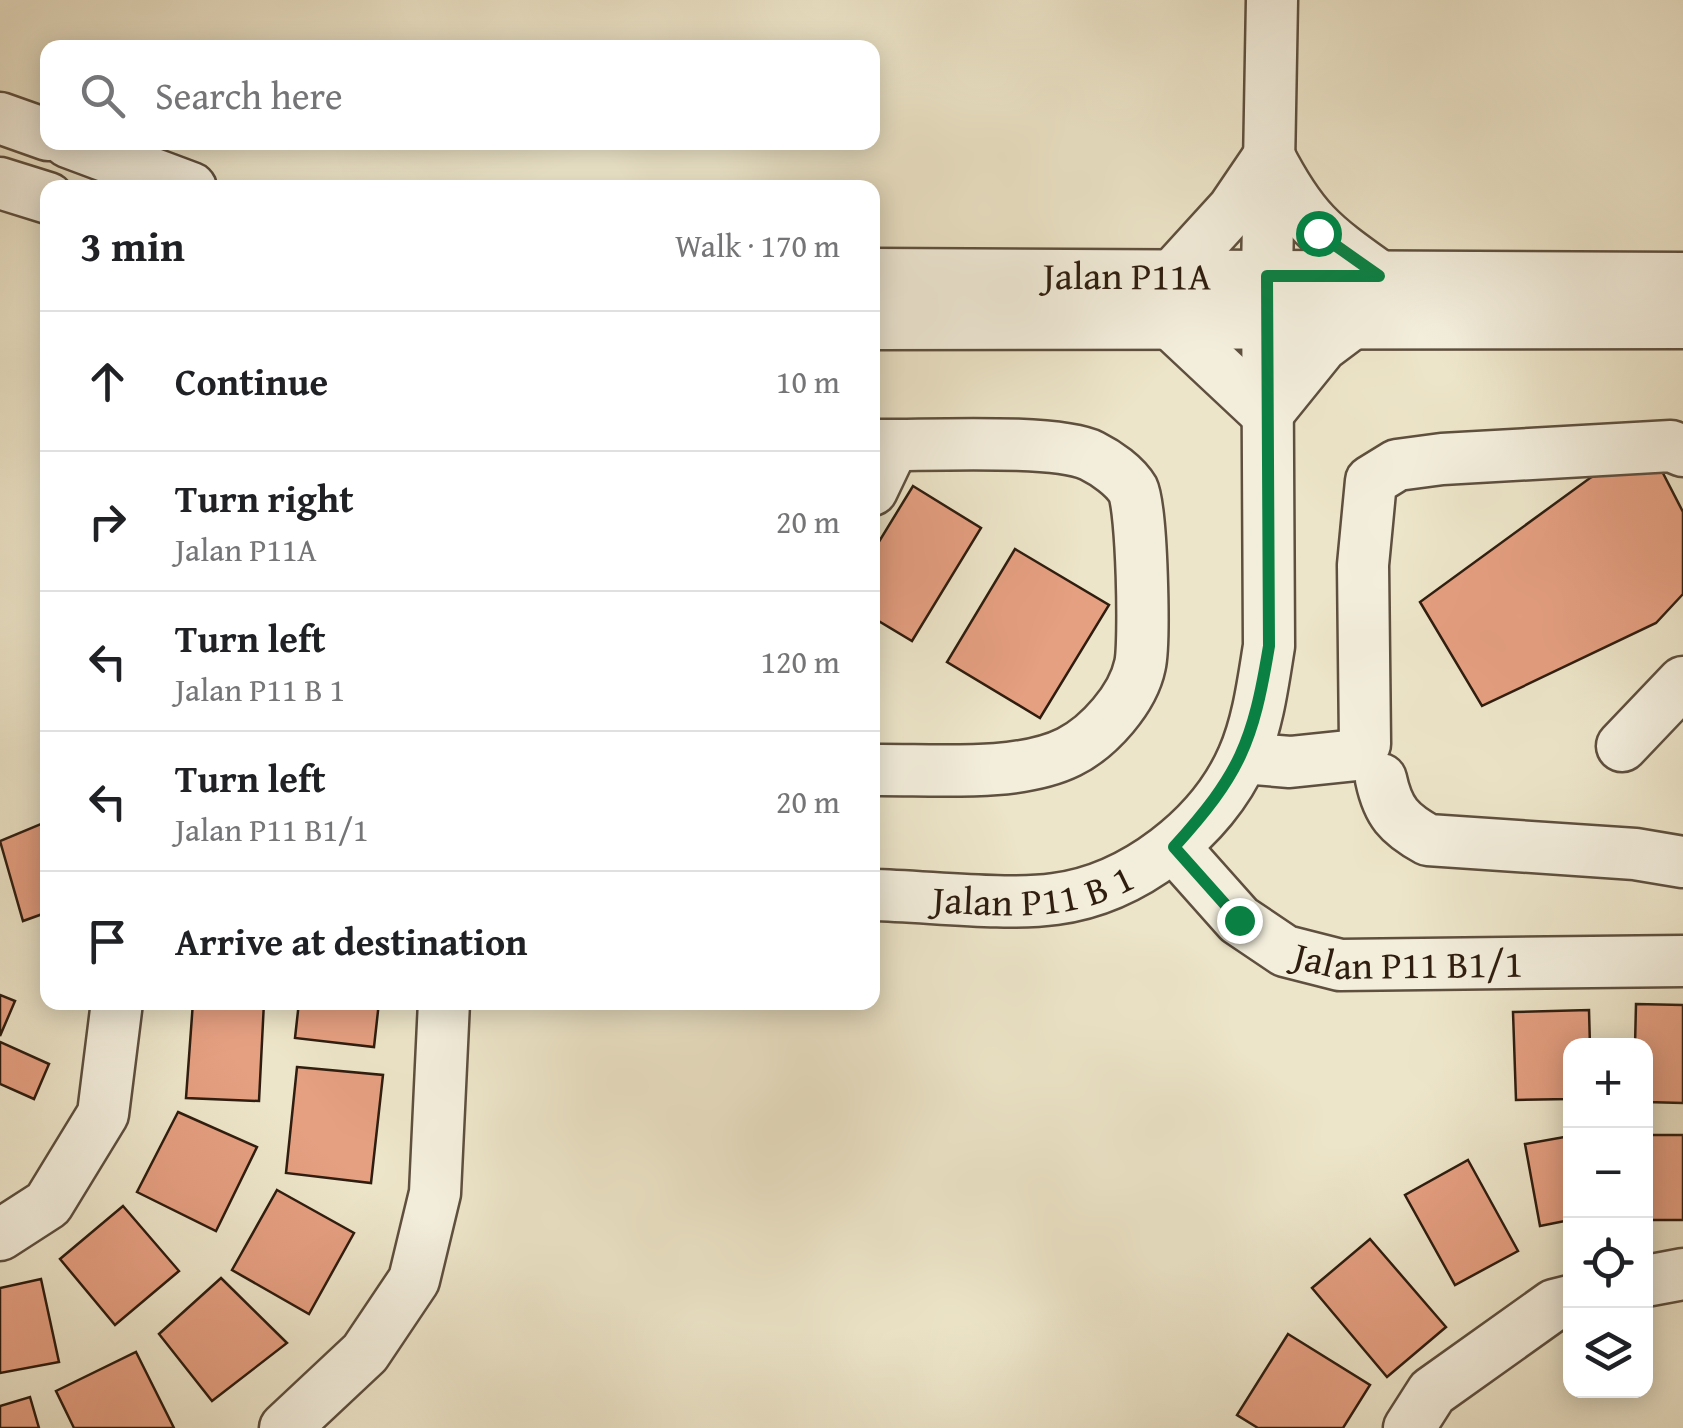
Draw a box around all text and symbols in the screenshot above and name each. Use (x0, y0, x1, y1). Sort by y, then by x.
search box (40, 40, 880, 150)
text: Search here (155, 67, 343, 123)
icon: search (75, 68, 130, 123)
route start (1296, 211, 1342, 257)
text: 3 min (80, 215, 185, 276)
text: Walk · 170 m (675, 222, 840, 269)
street label: Jalan P11A (1039, 247, 1211, 304)
text: Continue (175, 353, 328, 409)
icon: ahead (80, 354, 135, 409)
text: 10 m (776, 358, 840, 405)
text: Turn right (175, 470, 354, 526)
icon: right (80, 494, 135, 549)
text: 20 m (776, 498, 840, 545)
text: Jalan P11A (175, 526, 317, 573)
text: Turn left (175, 610, 326, 666)
icon: left (80, 634, 135, 689)
text: 120 m (761, 638, 840, 685)
text: Jalan P11 B 1 (175, 666, 345, 713)
text: Turn left (175, 750, 326, 806)
icon: left (80, 774, 135, 829)
text: 20 m (776, 778, 840, 825)
text: Jalan P11 B1/1 (175, 806, 368, 853)
street label: Jalan P11 B 1 (927, 849, 1143, 930)
route end (1217, 898, 1263, 944)
text: Arrive at destination (175, 913, 528, 969)
icon: arrive (80, 914, 135, 969)
street label: Jalan P11 B1/1 (1284, 925, 1523, 993)
map controls (1563, 1038, 1653, 1398)
button: + (1563, 1038, 1653, 1128)
button: − (1563, 1128, 1653, 1218)
button: locate (1563, 1218, 1653, 1308)
button: layers (1563, 1308, 1653, 1398)

